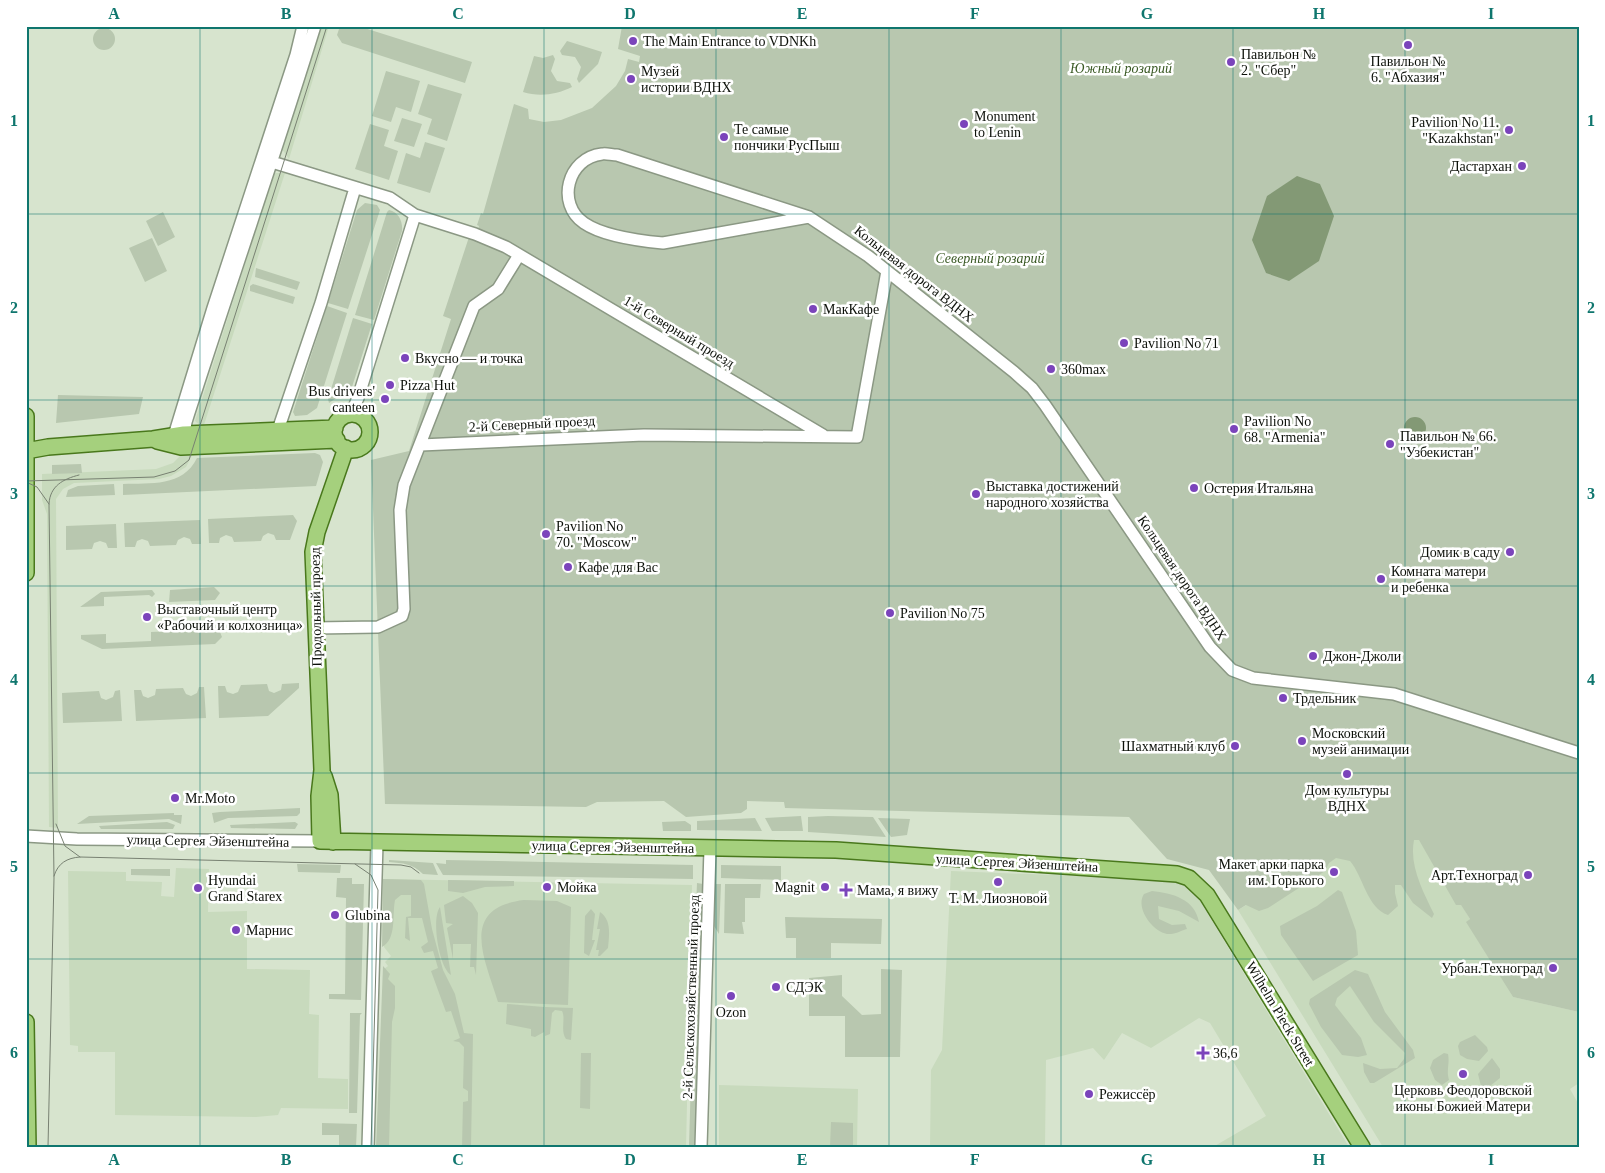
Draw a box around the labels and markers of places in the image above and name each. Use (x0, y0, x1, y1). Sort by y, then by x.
place label: The Main Entrance to VDNKh (643, 34, 816, 49)
marker: The Main Entrance to VDNKh (627, 35, 639, 47)
marker: Павильон № 6. "Абхазия" (1402, 39, 1414, 51)
place label: Павильон № 2. "Сбер" (1241, 47, 1316, 78)
place label: Павильон № 6. "Абхазия" (1370, 54, 1446, 85)
marker: Павильон № 2. "Сбер" (1225, 56, 1237, 68)
place label: Музей истории ВДНХ (641, 64, 732, 95)
marker: Музей истории ВДНХ (625, 73, 637, 85)
place label: Monument to Lenin (974, 109, 1036, 140)
place label: Pavilion No 11. "Kazakhstan" (1411, 115, 1499, 146)
marker: Monument to Lenin (958, 118, 970, 130)
place label: Те самые пончики РусПыш (734, 122, 840, 153)
marker: Pavilion No 11. "Kazakhstan" (1503, 124, 1515, 136)
marker: Те самые пончики РусПыш (718, 131, 730, 143)
place label: Дастархан (1450, 159, 1512, 174)
marker: Дастархан (1516, 160, 1528, 172)
place label: МакКафе (823, 302, 879, 317)
marker: МакКафе (807, 303, 819, 315)
place label: Pavilion No 71 (1134, 336, 1219, 351)
marker: Pavilion No 71 (1118, 337, 1130, 349)
place label: Вкусно — и точка (415, 351, 524, 366)
marker: Вкусно — и точка (399, 352, 411, 364)
place label: 360max (1061, 362, 1106, 377)
marker: 360max (1045, 363, 1057, 375)
place label: Pizza Hut (400, 378, 455, 393)
marker: Pizza Hut (384, 379, 396, 391)
place label: Bus drivers' canteen (308, 384, 375, 415)
marker: Bus drivers' canteen (379, 393, 391, 405)
place label: Pavilion No 68. "Armenia" (1244, 414, 1325, 445)
marker: Pavilion No 68. "Armenia" (1228, 423, 1240, 435)
place label: Павильон № 66. "Узбекистан" (1400, 429, 1496, 460)
marker: Павильон № 66. "Узбекистан" (1384, 438, 1396, 450)
place label: Выставка достижений народного хозяйства (986, 479, 1119, 510)
place label: Остерия Итальяна (1204, 481, 1314, 496)
marker: Остерия Итальяна (1188, 482, 1200, 494)
marker: Выставка достижений народного хозяйства (970, 488, 982, 500)
place label: Pavilion No 70. "Moscow" (556, 519, 637, 550)
marker: Pavilion No 70. "Moscow" (540, 528, 552, 540)
place label: Домик в саду (1420, 545, 1500, 560)
marker: Домик в саду (1504, 546, 1516, 558)
place label: Кафе для Вас (578, 560, 658, 575)
marker: Кафе для Вас (562, 561, 574, 573)
place label: Комната матери и ребенка (1391, 564, 1487, 595)
marker: Комната матери и ребенка (1375, 573, 1387, 585)
place label: Выставочный центр «Рабочий и колхозница» (157, 602, 303, 633)
place label: Pavilion No 75 (900, 606, 985, 621)
marker: Pavilion No 75 (884, 607, 896, 619)
marker: Выставочный центр «Рабочий и колхозница» (141, 611, 153, 623)
place label: Джон-Джоли (1323, 649, 1402, 664)
marker: Джон-Джоли (1307, 650, 1319, 662)
place label: Трдельник (1293, 691, 1357, 706)
marker: Трдельник (1277, 692, 1289, 704)
place label: Московский музей анимации (1312, 726, 1410, 757)
marker: Московский музей анимации (1296, 735, 1308, 747)
place label: Шахматный клуб (1121, 739, 1225, 754)
marker: Шахматный клуб (1229, 740, 1241, 752)
marker: Дом культуры ВДНХ (1341, 768, 1353, 780)
place label: Дом культуры ВДНХ (1305, 783, 1389, 814)
place label: Mr.Moto (185, 791, 235, 806)
marker: Mr.Moto (169, 792, 181, 804)
place label: Макет арки парка им. Горького (1219, 857, 1325, 888)
marker: Макет арки парка им. Горького (1328, 866, 1340, 878)
place label: Арт.Техноград (1431, 868, 1518, 883)
marker: Арт.Техноград (1522, 869, 1534, 881)
place label: Hyundai Grand Starex (208, 873, 282, 904)
marker: Т. М. Лиозновой (992, 876, 1004, 888)
place label: Мойка (557, 880, 597, 895)
place label: Magnit (775, 880, 815, 895)
marker: Мойка (541, 881, 553, 893)
marker: Magnit (819, 881, 831, 893)
marker: Hyundai Grand Starex (192, 882, 204, 894)
marker: Мама, я вижу (839, 883, 853, 897)
place label: Мама, я вижу (857, 883, 938, 898)
place label: Т. М. Лиозновой (949, 891, 1048, 906)
place label: Glubina (345, 908, 391, 923)
marker: Glubina (329, 909, 341, 921)
place label: Марнис (246, 923, 293, 938)
marker: Марнис (230, 924, 242, 936)
place label: Урбан.Техноград (1441, 961, 1543, 976)
marker: Урбан.Техноград (1547, 962, 1559, 974)
place label: СДЭК (786, 980, 824, 995)
marker: СДЭК (770, 981, 782, 993)
marker: Ozon (725, 990, 737, 1002)
place label: Ozon (716, 1005, 746, 1020)
place label: 36,6 (1213, 1046, 1238, 1061)
marker: 36,6 (1197, 1047, 1209, 1059)
marker: Церковь Феодоровской иконы Божией Матери (1457, 1068, 1469, 1080)
place label: Церковь Феодоровской иконы Божией Матери (1394, 1083, 1533, 1114)
place label: Режиссёр (1099, 1087, 1156, 1102)
marker: Режиссёр (1083, 1088, 1095, 1100)

